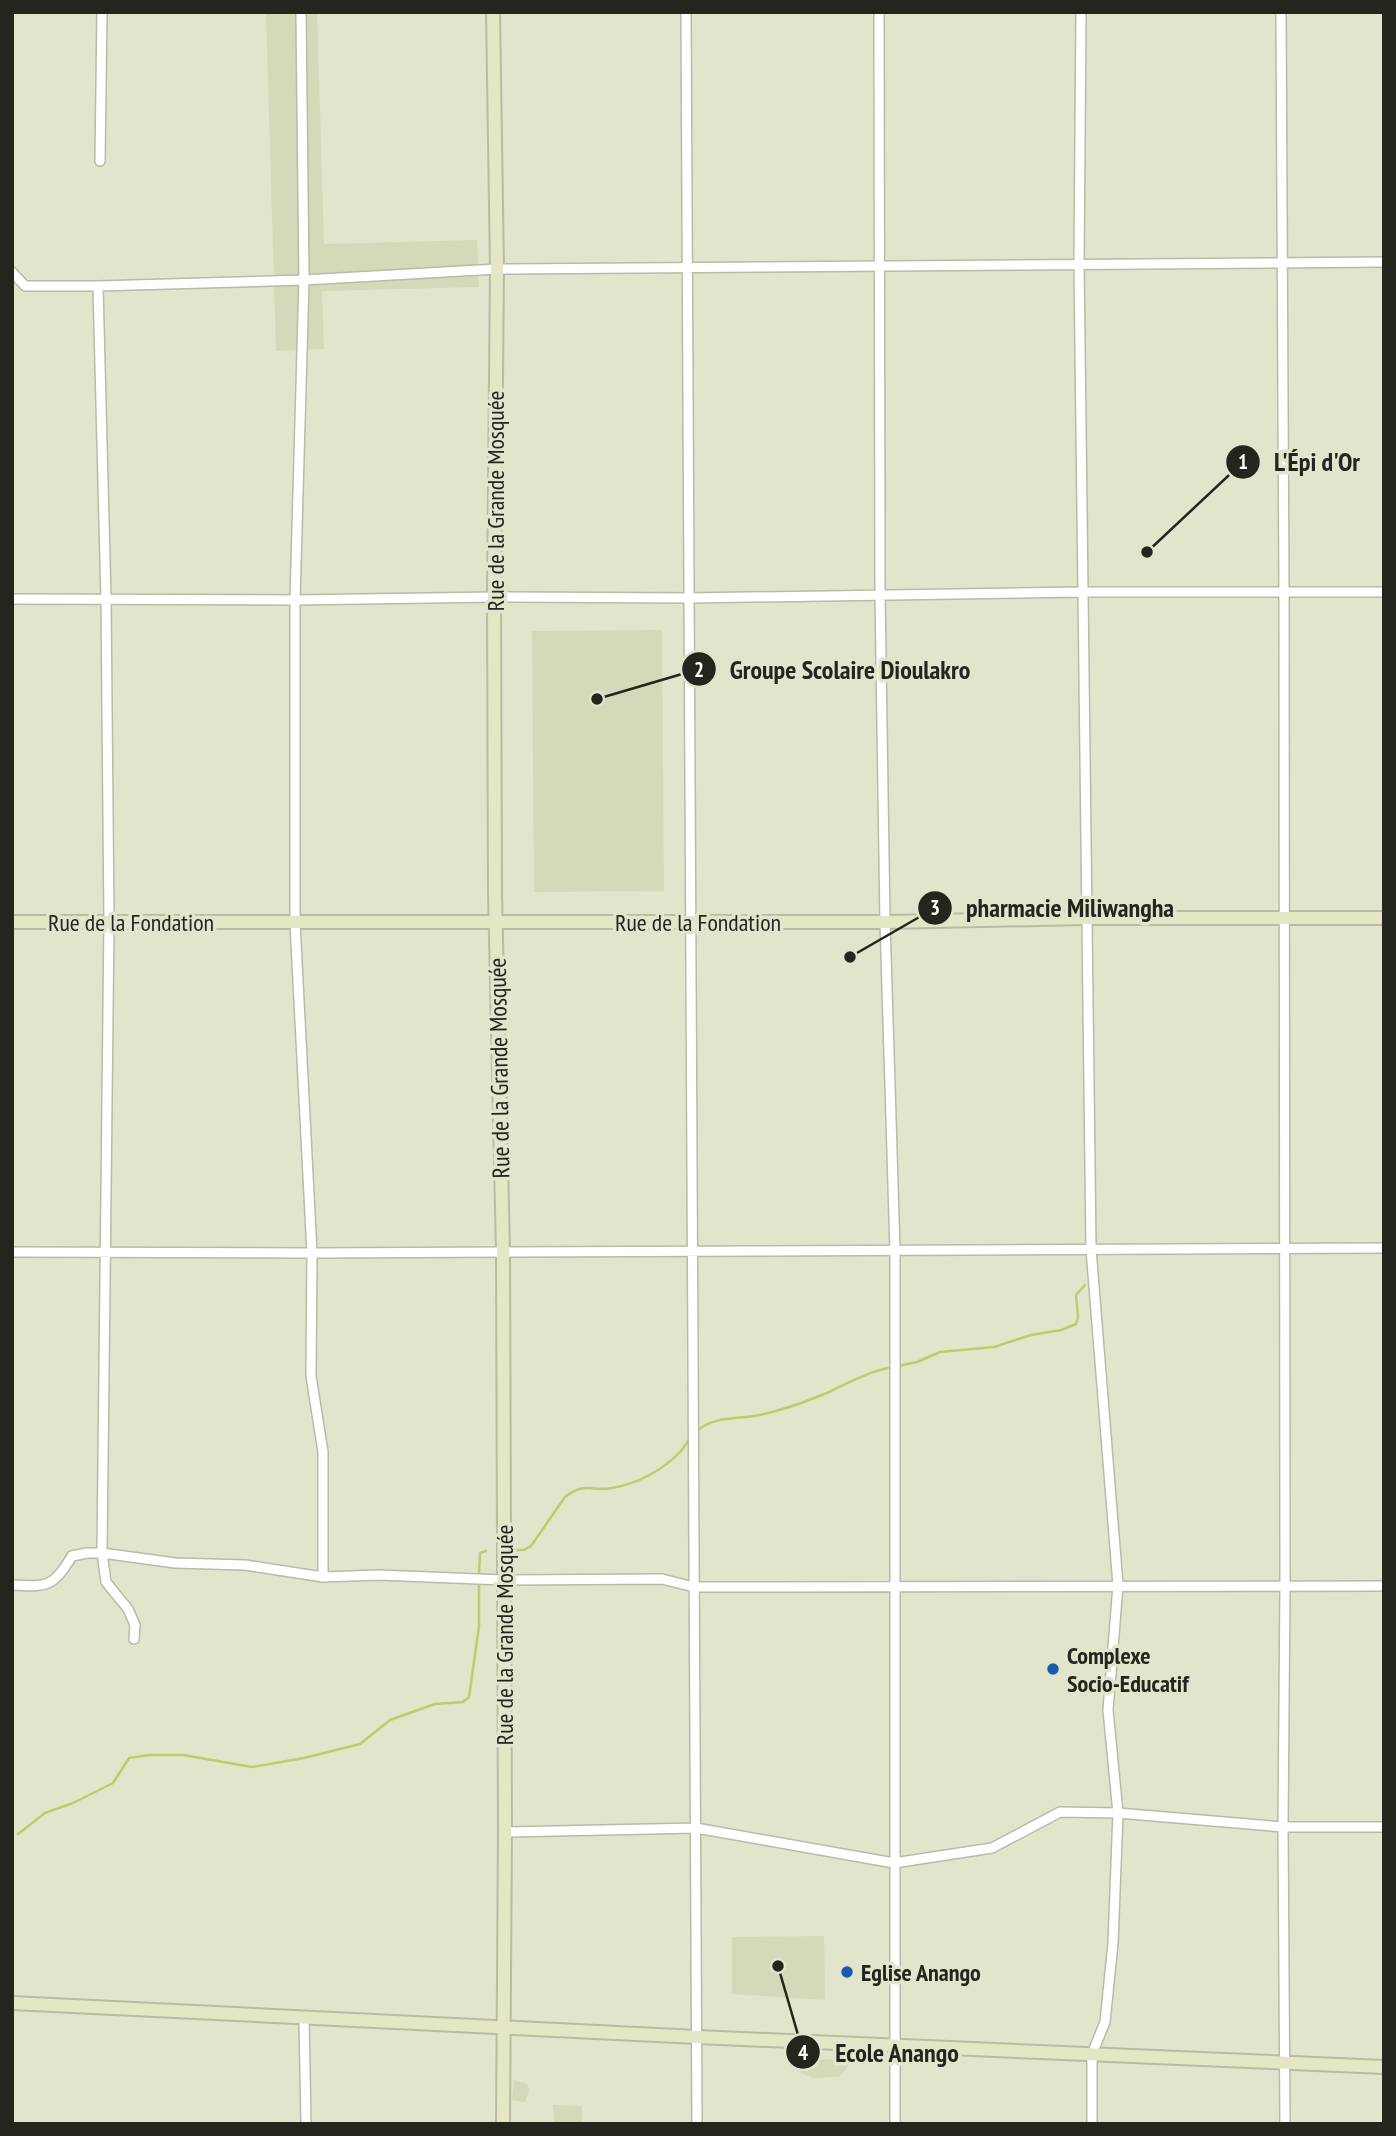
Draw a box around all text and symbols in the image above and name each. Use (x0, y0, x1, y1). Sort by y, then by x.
street label: Rue de la Grande Mosquée (480, 391, 511, 611)
callout: L'Épi d'Or (1225, 439, 1374, 486)
text: L'Épi d'Or (1274, 445, 1360, 478)
text: 1 (1238, 448, 1248, 475)
callout: Groupe Scolaire Dioulakro (681, 646, 985, 693)
text: Groupe Scolaire Dioulakro (730, 653, 970, 686)
text: 2 (694, 656, 704, 683)
callout: pharmacie Miliwangha (917, 885, 1188, 932)
text: pharmacie Miliwangha (966, 891, 1174, 924)
text: 3 (930, 894, 940, 921)
street label: Rue de la Fondation (48, 907, 214, 938)
street label: Rue de la Fondation (615, 907, 781, 938)
street label: Rue de la Grande Mosquée (482, 957, 516, 1179)
street label: Rue de la Grande Mosquée (489, 1525, 520, 1745)
place label: Complexe Socio-Educatif (1067, 1640, 1190, 1699)
marker: Complexe Socio-Educatif (1045, 1661, 1061, 1677)
place label: Eglise Anango (861, 1957, 981, 1988)
marker: Eglise Anango (839, 1964, 855, 1980)
callout: Ecole Anango (786, 2029, 973, 2076)
text: Ecole Anango (835, 2036, 959, 2069)
text: 4 (798, 2039, 808, 2066)

